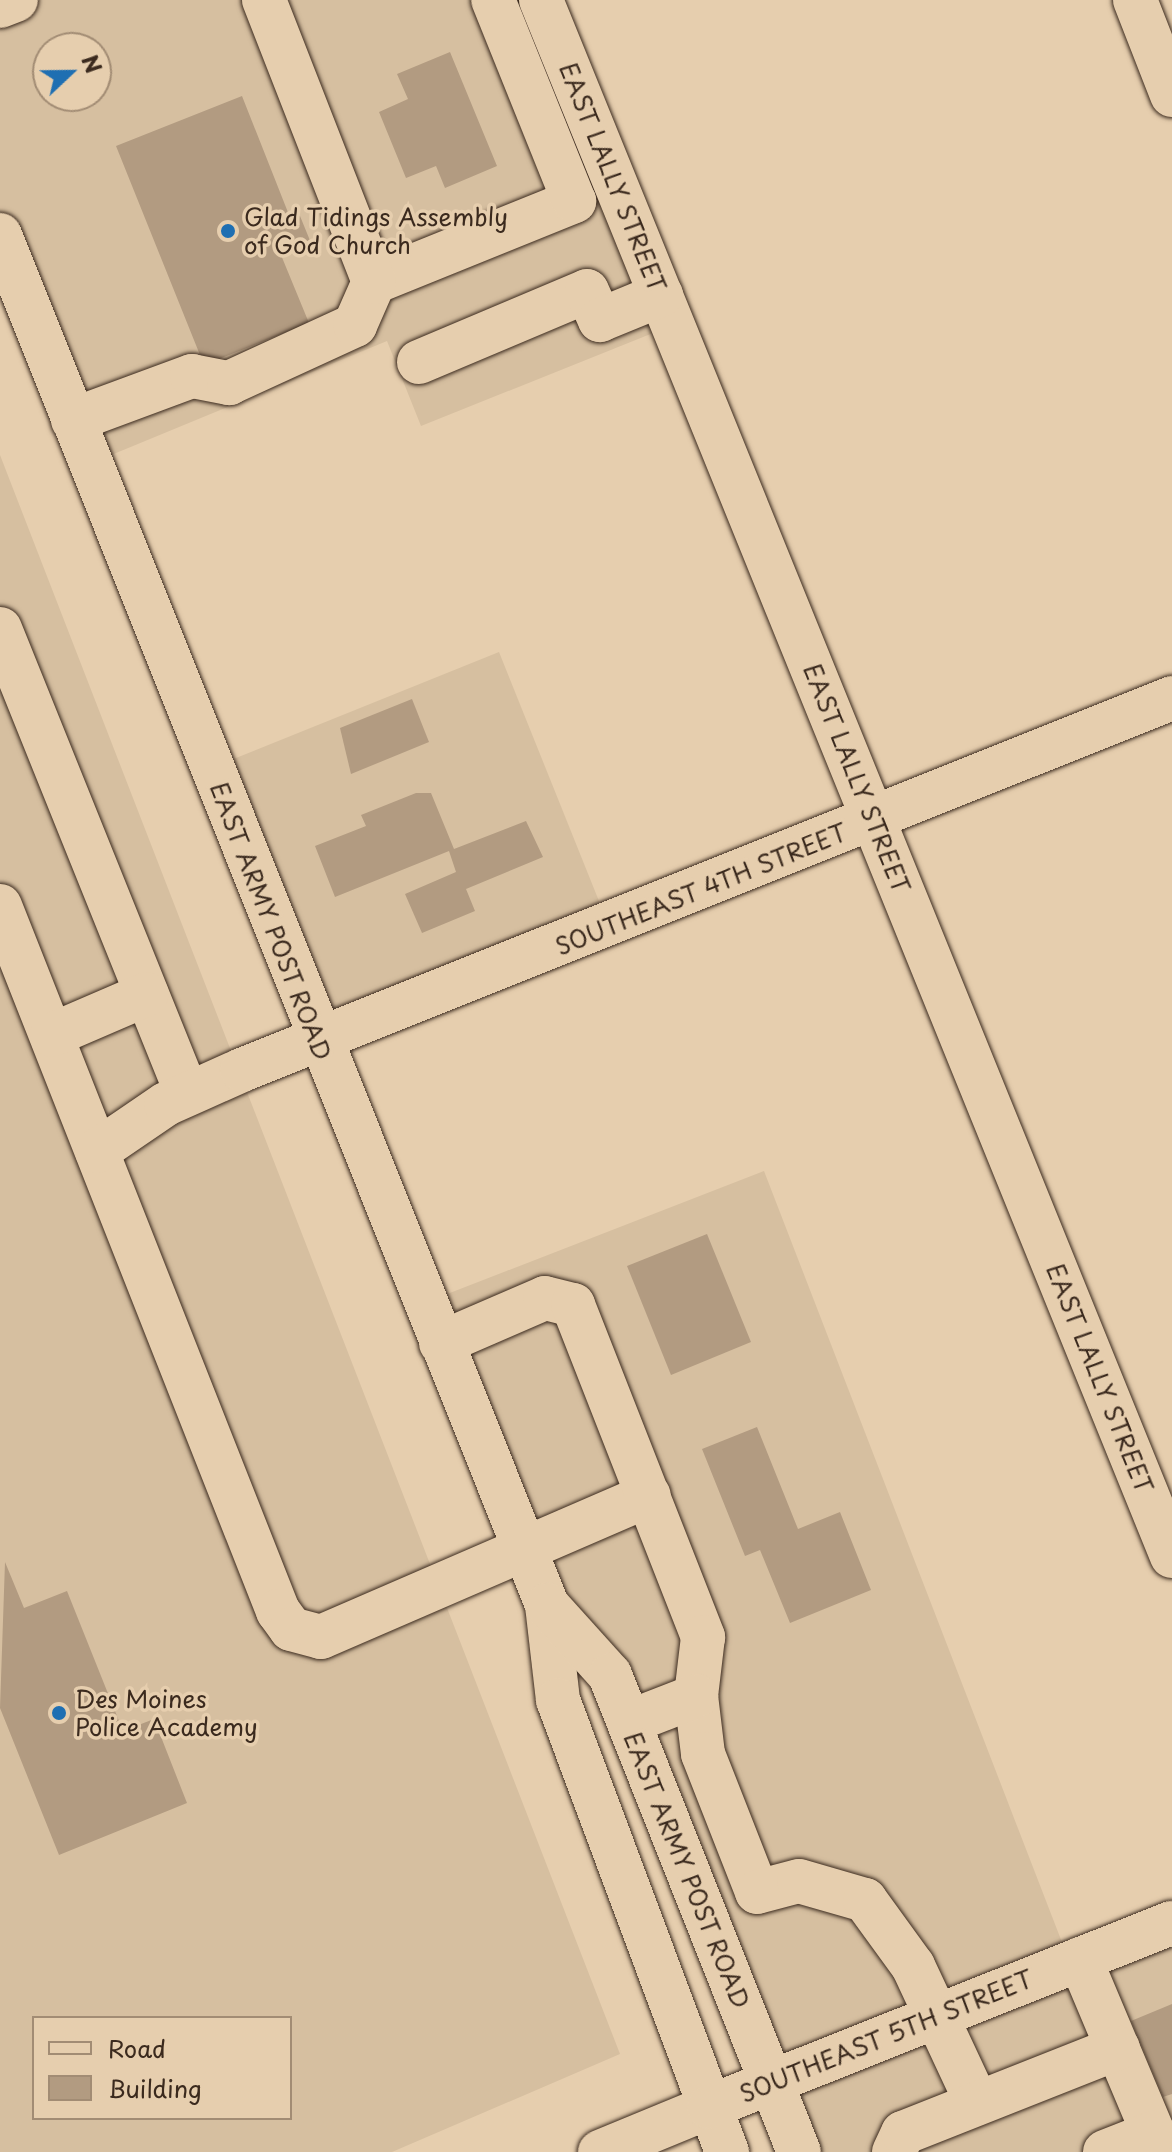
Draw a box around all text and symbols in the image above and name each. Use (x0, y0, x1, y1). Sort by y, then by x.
north arrow (32, 32, 112, 112)
text: N (74, 49, 111, 78)
street label: EAST LALLY STREET (553, 56, 673, 298)
place label: Glad Tidings Assembly of God Church (244, 203, 507, 259)
marker: Glad Tidings Assembly of God Church (219, 222, 237, 240)
street label: EAST LALLY STREET (797, 657, 917, 899)
street label: EAST ARMY POST ROAD (204, 777, 338, 1065)
street label: SOUTHEAST 4TH STREET (551, 817, 851, 961)
street label: EAST LALLY STREET (1040, 1257, 1160, 1499)
place label: Des Moines Police Academy (75, 1685, 256, 1741)
marker: Des Moines Police Academy (50, 1704, 68, 1722)
street label: EAST ARMY POST ROAD (618, 1727, 756, 2013)
street label: SOUTHEAST 5TH STREET (736, 1964, 1036, 2108)
legend (32, 2016, 292, 2120)
text: Road (108, 2030, 166, 2066)
text: Building (108, 2070, 202, 2106)

